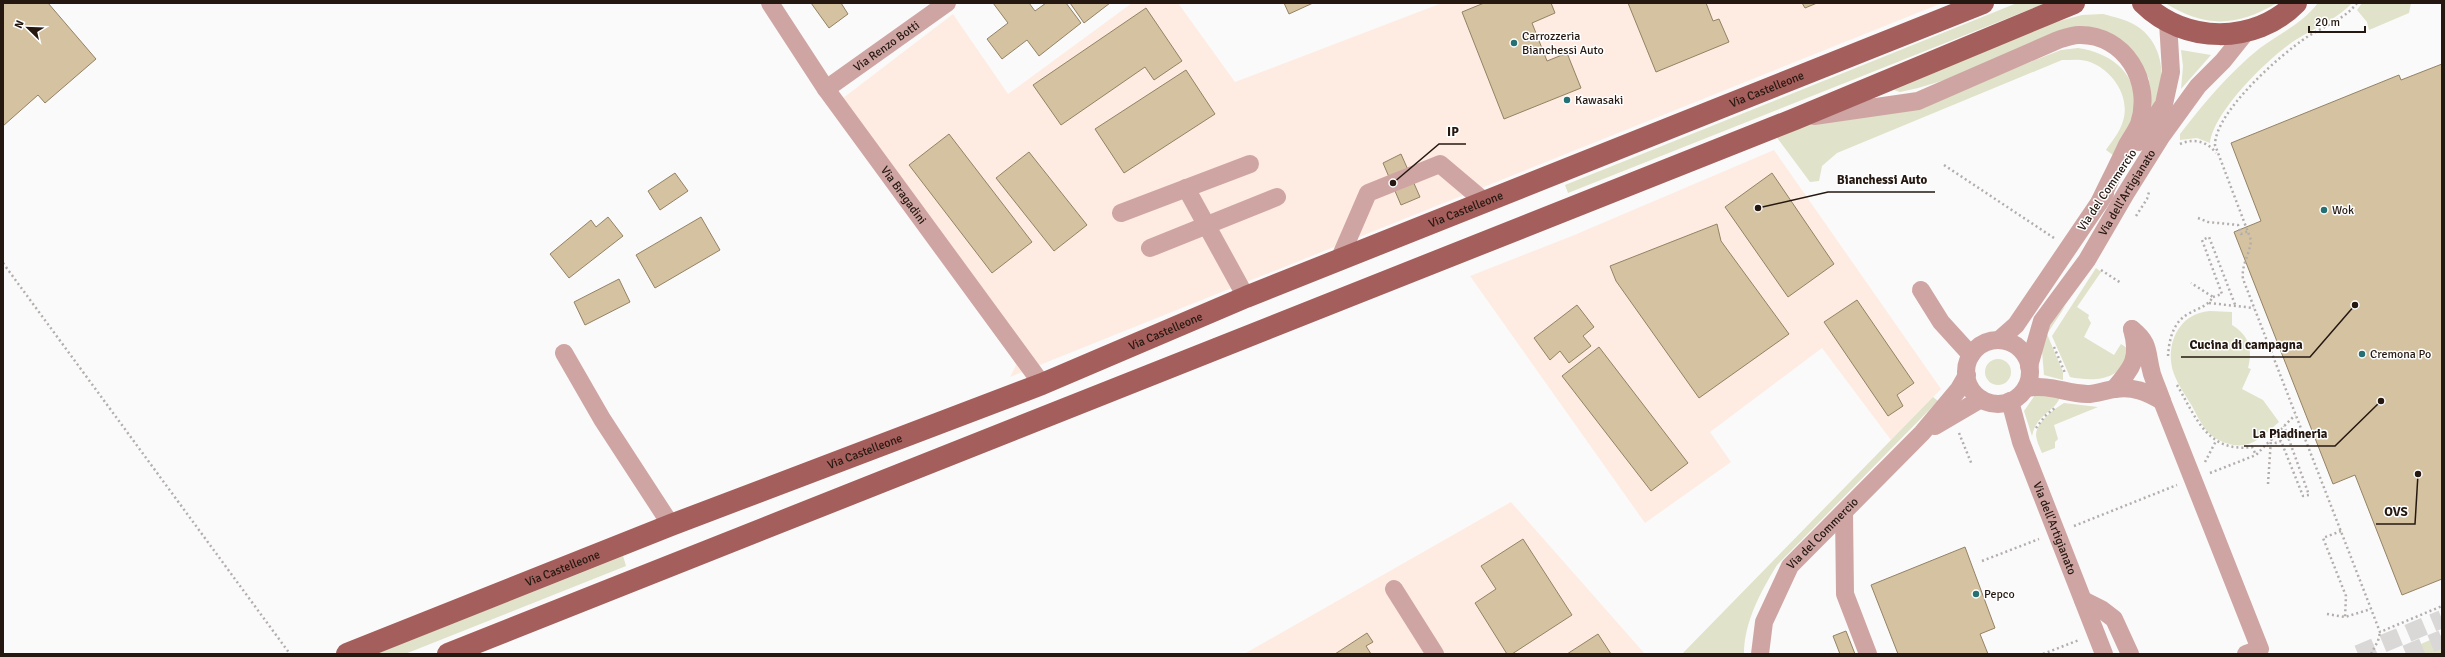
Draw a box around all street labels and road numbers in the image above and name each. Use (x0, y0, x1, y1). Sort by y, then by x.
street label: Via Renzo Botti (851, 18, 923, 75)
street label: Via Castelleone (1727, 68, 1806, 111)
street label: Via del Commercio (2075, 147, 2140, 234)
street label: Via dell'Artigianato (2096, 147, 2159, 239)
street label: Via Bragadini (877, 163, 929, 227)
street label: Via Castelleone (1426, 188, 1505, 231)
street label: Via Castelleone (1126, 309, 1205, 354)
street label: Via Castelleone (825, 431, 905, 473)
street label: Via dell'Artigianato (2029, 480, 2079, 577)
street label: Via del Commercio (1784, 494, 1862, 573)
street label: Via Castelleone (523, 547, 602, 590)

